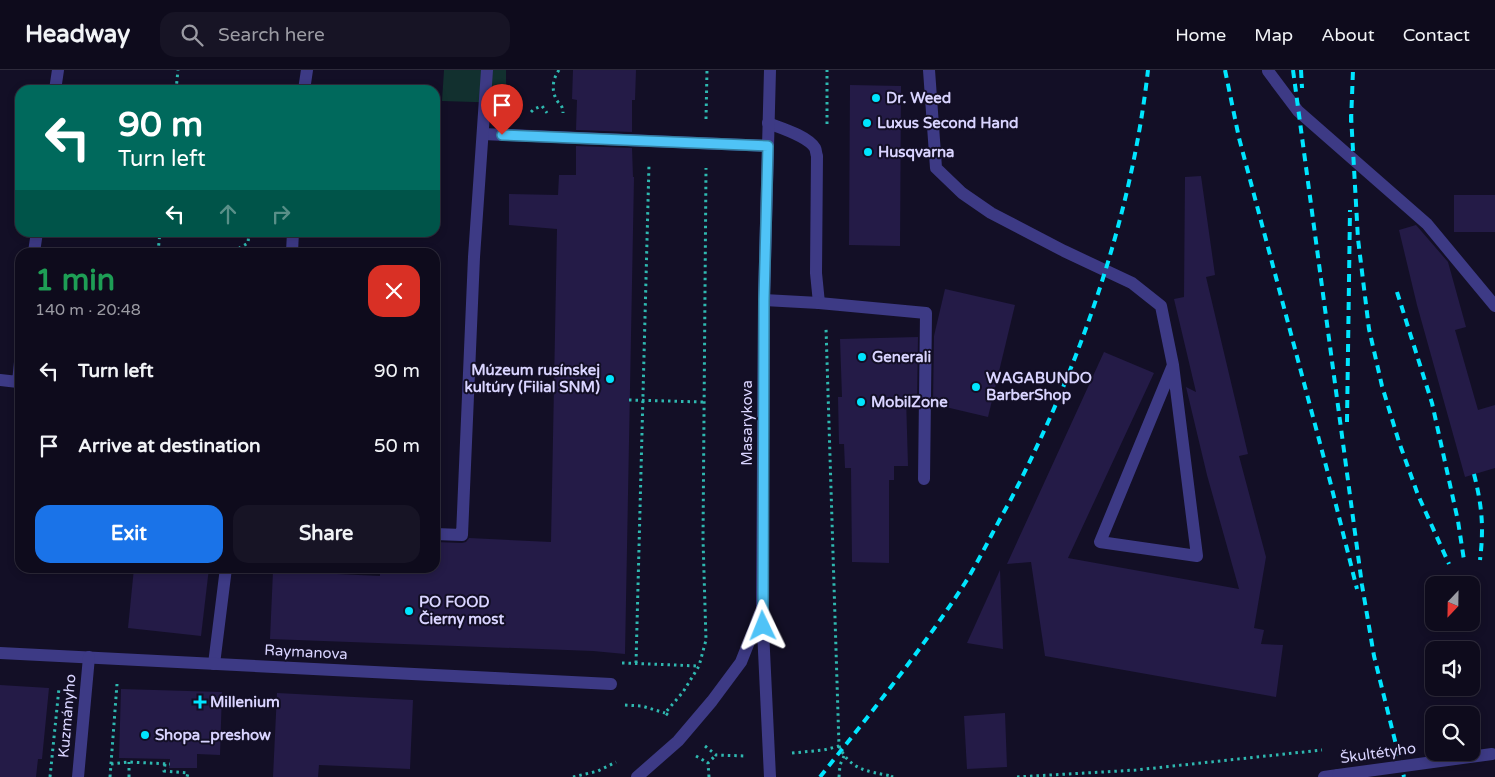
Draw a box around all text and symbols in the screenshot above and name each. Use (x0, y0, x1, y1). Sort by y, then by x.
search box (160, 12, 510, 57)
text: Headway (25, 20, 130, 49)
icon: search (178, 21, 206, 49)
text: Search here (218, 24, 325, 46)
text: Home (1175, 24, 1226, 46)
text: Map (1254, 24, 1293, 46)
text: About (1321, 24, 1375, 46)
text: Contact (1403, 24, 1470, 46)
pin (481, 84, 523, 135)
place label: Dr. Weed (886, 89, 951, 107)
icon: arrive (488, 91, 516, 119)
marker: Dr. Weed (870, 92, 882, 104)
text: 90 m (118, 104, 203, 146)
icon: left (35, 105, 100, 170)
place label: Luxus Second Hand (877, 114, 1019, 132)
marker: Luxus Second Hand (861, 117, 873, 129)
place label: Husqvarna (878, 143, 955, 162)
text: Turn left (118, 146, 206, 172)
marker: Husqvarna (862, 146, 874, 158)
icon: left (161, 200, 189, 228)
icon: ahead (214, 200, 242, 228)
icon: right (267, 200, 295, 228)
text: 1 min (35, 262, 115, 299)
button: close (368, 265, 420, 317)
text: 140 m · 20:48 (35, 300, 141, 320)
place label: Generali (872, 348, 931, 366)
marker: Generali (856, 351, 868, 363)
icon: left (35, 357, 63, 385)
text: Turn left (78, 360, 154, 382)
text: 90 m (374, 360, 420, 382)
place label: Múzeum rusínskej kultúry (Filial SNM) (465, 361, 600, 397)
place label: WAGABUNDO BarberShop (986, 369, 1092, 405)
marker: Múzeum rusínskej kultúry (Filial SNM) (604, 373, 616, 385)
street label: Masarykova (738, 380, 756, 466)
marker: WAGABUNDO BarberShop (970, 381, 982, 393)
place label: MobilZone (871, 393, 948, 411)
marker: MobilZone (855, 396, 867, 408)
icon: arrive (35, 432, 63, 460)
text: Arrive at destination (78, 435, 261, 457)
text: 50 m (374, 435, 420, 457)
button: Exit (35, 505, 223, 563)
button: Share (233, 505, 420, 563)
north arrow (1425, 576, 1480, 631)
map controls (1425, 576, 1480, 761)
place label: PO FOOD Čierny most (419, 593, 504, 629)
position arrow (736, 599, 788, 651)
marker: PO FOOD Čierny most (403, 605, 415, 617)
street label: Raymanova (264, 641, 348, 663)
button: sound (1425, 641, 1480, 696)
street label: Kuzmányho (54, 673, 80, 759)
place label: Millenium (210, 693, 280, 711)
marker: Millenium (194, 696, 206, 708)
button: search (1425, 706, 1480, 761)
place label: Shopa_preshow (155, 726, 271, 745)
marker: Shopa_preshow (139, 729, 151, 741)
street label: Škultétyho (1339, 739, 1417, 767)

